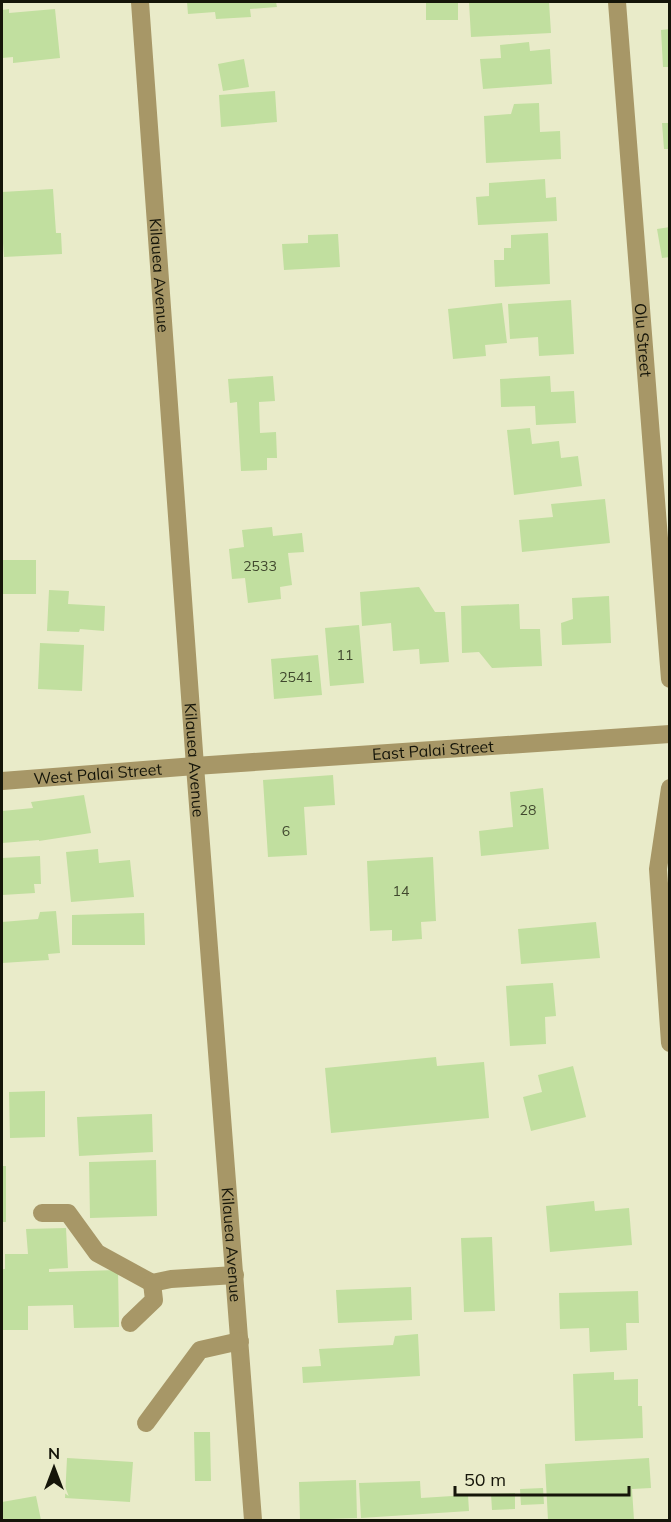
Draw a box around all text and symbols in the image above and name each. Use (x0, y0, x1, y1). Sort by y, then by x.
street label: Kilauea Avenue (146, 217, 174, 333)
street label: Olu Street (631, 302, 656, 378)
house number: 2533 (243, 557, 277, 575)
house number: 11 (337, 646, 353, 664)
house number: 2541 (279, 668, 313, 686)
street label: Kilauea Avenue (180, 702, 209, 818)
street label: East Palai Street (371, 736, 495, 764)
street label: West Palai Street (33, 759, 163, 789)
house number: 28 (520, 801, 536, 819)
house number: 6 (282, 822, 290, 840)
house number: 14 (393, 882, 410, 900)
street label: Kilauea Avenue (217, 1187, 246, 1303)
north arrow (24, 1438, 84, 1498)
text: N (48, 1443, 60, 1463)
scale bar (455, 1459, 629, 1497)
text: 50 m (464, 1468, 506, 1491)

